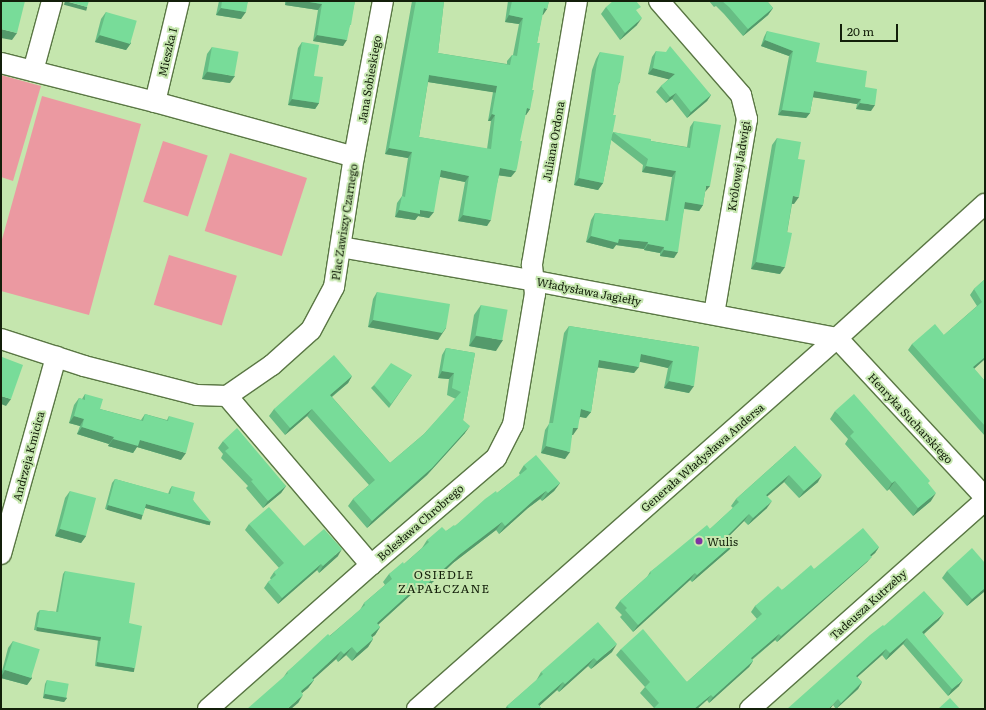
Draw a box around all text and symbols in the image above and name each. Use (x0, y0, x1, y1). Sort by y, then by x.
scale bar (842, 16, 900, 42)
text: 20 m (847, 22, 874, 40)
street label: Mieszka I (155, 26, 179, 78)
street label: Jana Sobieskiego (355, 34, 383, 124)
street label: Juliana Ordona (539, 100, 567, 182)
street label: Królowej Jadwigi (724, 120, 752, 212)
street label: Plac Zawiszy Czarnego (328, 163, 360, 281)
street label: Władysława Jagiełły (536, 274, 642, 308)
street label: Henryka Sucharskiego (866, 370, 956, 466)
street label: Generała Władysława Andersa (638, 400, 766, 514)
street label: Andrzeja Kmicica (10, 410, 46, 502)
street label: Bolesława Chrobrego (374, 481, 466, 563)
place label: Wulis (707, 534, 738, 548)
marker: Wulis (694, 536, 704, 546)
street label: Tadeusza Kutrzeby (827, 566, 909, 642)
district label: OSIEDLE ZAPAŁCZANE (398, 568, 490, 596)

